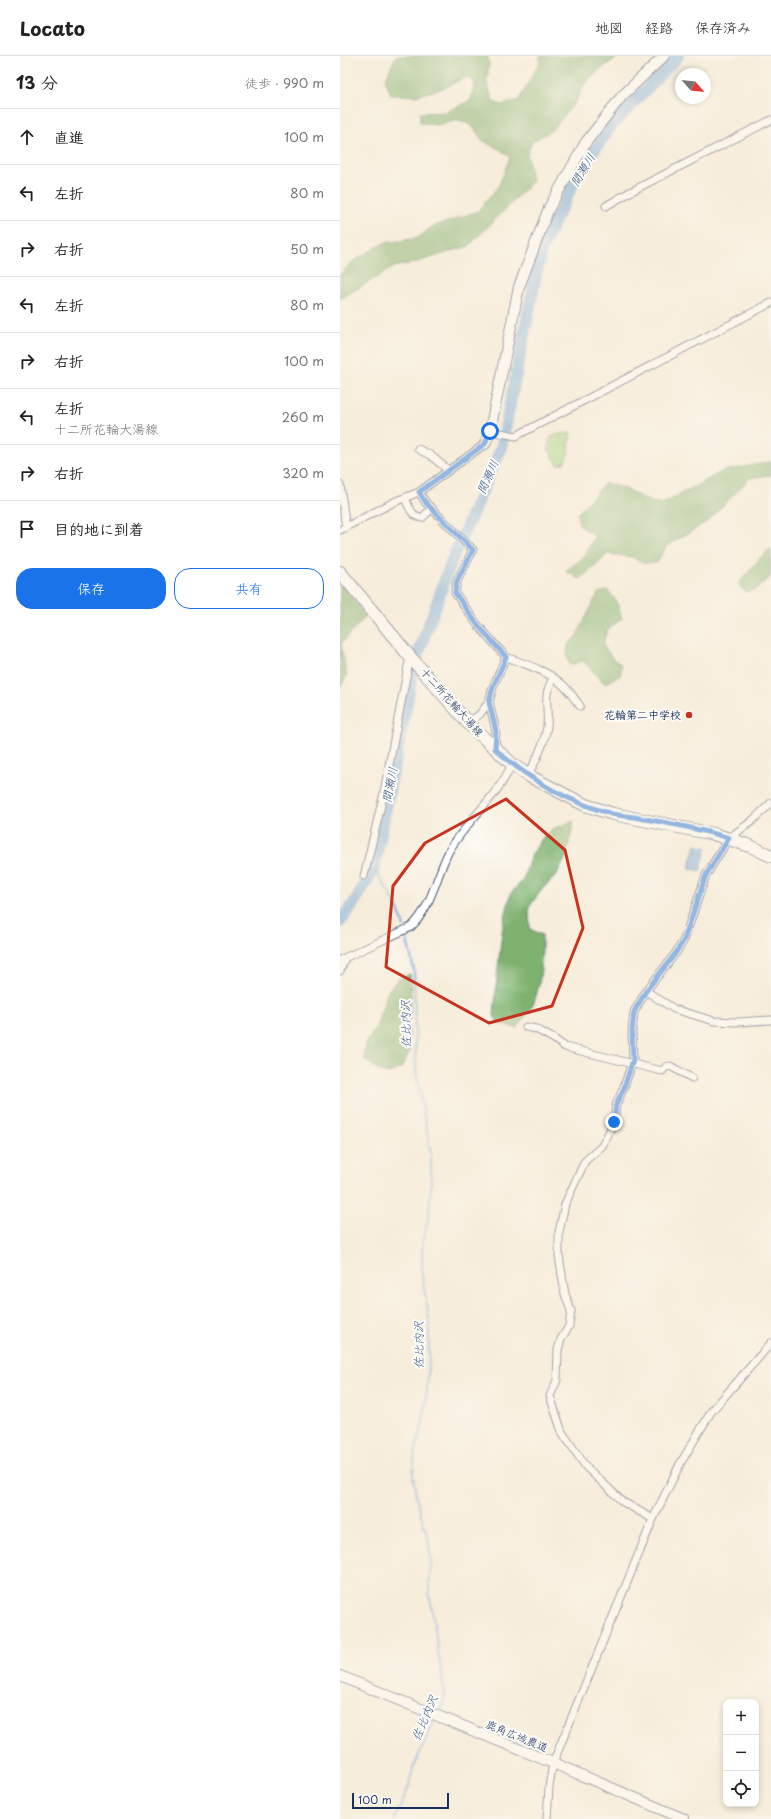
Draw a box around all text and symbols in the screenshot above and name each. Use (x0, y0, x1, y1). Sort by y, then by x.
text: Locato (20, 14, 85, 42)
text: 地図 (595, 17, 623, 38)
text: 経路 (645, 17, 673, 38)
text: 保存済み (695, 17, 751, 38)
north arrow (675, 68, 711, 104)
text: 13 分 (16, 69, 58, 95)
text: 徒歩 · 990 m (245, 73, 324, 92)
text: 直進 (54, 125, 84, 148)
icon: ahead (16, 126, 38, 148)
text: 100 m (284, 127, 324, 146)
water label: 間瀬川 (565, 149, 599, 190)
text: 左折 (54, 181, 84, 204)
icon: left (16, 182, 38, 204)
text: 80 m (290, 183, 324, 202)
text: 右折 (54, 237, 84, 260)
icon: right (16, 238, 38, 260)
text: 50 m (290, 239, 324, 258)
text: 左折 (54, 293, 84, 316)
icon: left (16, 294, 38, 316)
text: 80 m (290, 295, 324, 314)
text: 右折 (54, 349, 84, 372)
icon: right (16, 350, 38, 372)
text: 100 m (284, 351, 324, 370)
text: 左折 (54, 396, 84, 419)
icon: left (16, 406, 38, 428)
text: 260 m (282, 407, 324, 426)
text: 十二所花輪大湯線 (54, 419, 158, 438)
route start (481, 422, 499, 440)
water label: 間瀬川 (472, 456, 503, 497)
text: 右折 (54, 461, 84, 484)
icon: right (16, 462, 38, 484)
text: 320 m (282, 463, 324, 482)
text: 目的地に到着 (54, 517, 144, 540)
icon: arrive (16, 518, 38, 540)
button: 保存 (16, 568, 166, 609)
button: 共有 (174, 568, 324, 609)
street label: 十二所花輪大湯線 (417, 663, 488, 740)
place label: 花輪第二中学校 (604, 706, 681, 723)
marker: 花輪第二中学校 (684, 710, 694, 720)
water label: 間瀬川 (377, 765, 401, 804)
water label: 佐比内沢 (396, 999, 414, 1048)
route end (605, 1113, 623, 1131)
water label: 佐比内沢 (409, 1320, 427, 1369)
water label: 佐比内沢 (406, 1691, 442, 1743)
map controls (723, 1699, 759, 1807)
button: + (723, 1699, 759, 1735)
street label: 鹿角広域農道 (483, 1715, 551, 1756)
button: − (723, 1735, 759, 1771)
button: locate (723, 1771, 759, 1807)
scale bar (352, 1791, 449, 1810)
text: 100 m (358, 1791, 392, 1808)

